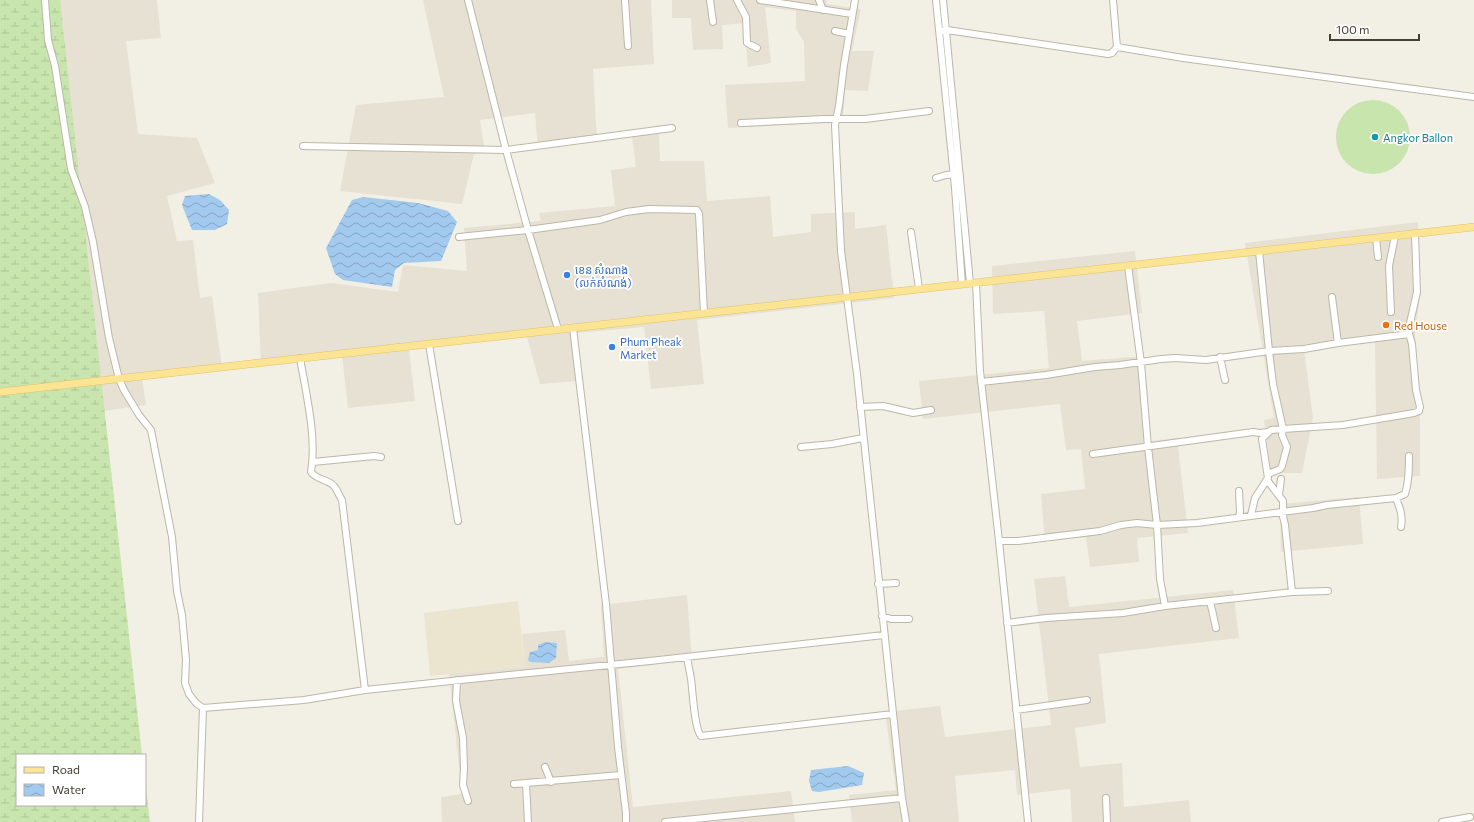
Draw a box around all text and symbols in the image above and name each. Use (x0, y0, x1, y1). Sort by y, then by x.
scale bar (1330, 16, 1419, 42)
text: 100 m (1336, 22, 1370, 36)
place label: Angkor Ballon (1383, 131, 1453, 144)
marker: Angkor Ballon (1370, 132, 1380, 142)
place label: ខេន សំណាង (លក់សំណង់) (575, 263, 632, 289)
marker: ខេន សំណាង (លក់សំណង់) (562, 270, 572, 280)
place label: Red House (1394, 319, 1447, 332)
marker: Red House (1381, 320, 1391, 330)
place label: Phum Pheak Market (620, 335, 682, 361)
marker: Phum Pheak Market (607, 342, 617, 352)
legend (16, 754, 146, 806)
text: Road (52, 762, 80, 776)
text: Water (52, 782, 86, 796)

